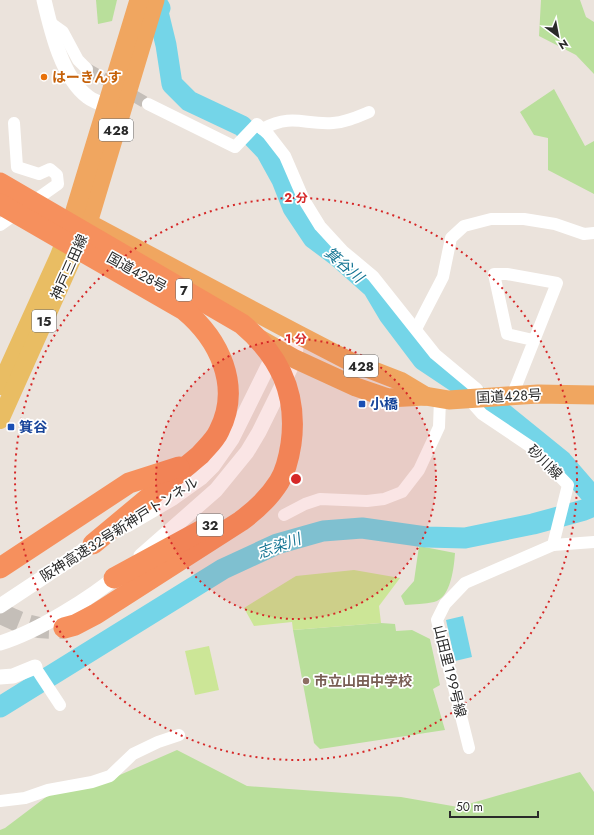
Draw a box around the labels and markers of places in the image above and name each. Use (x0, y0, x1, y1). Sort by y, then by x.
place label: はーきんす (52, 67, 122, 87)
marker: はーきんす (39, 72, 49, 82)
place label: 小橋 (370, 394, 398, 414)
marker: 小橋 (357, 399, 367, 409)
place label: 箕谷 (19, 417, 48, 437)
marker: 箕谷 (6, 422, 16, 432)
centre of rings (289, 472, 303, 486)
place label: 市立山田中学校 (314, 671, 412, 691)
marker: 市立山田中学校 (301, 676, 311, 686)

